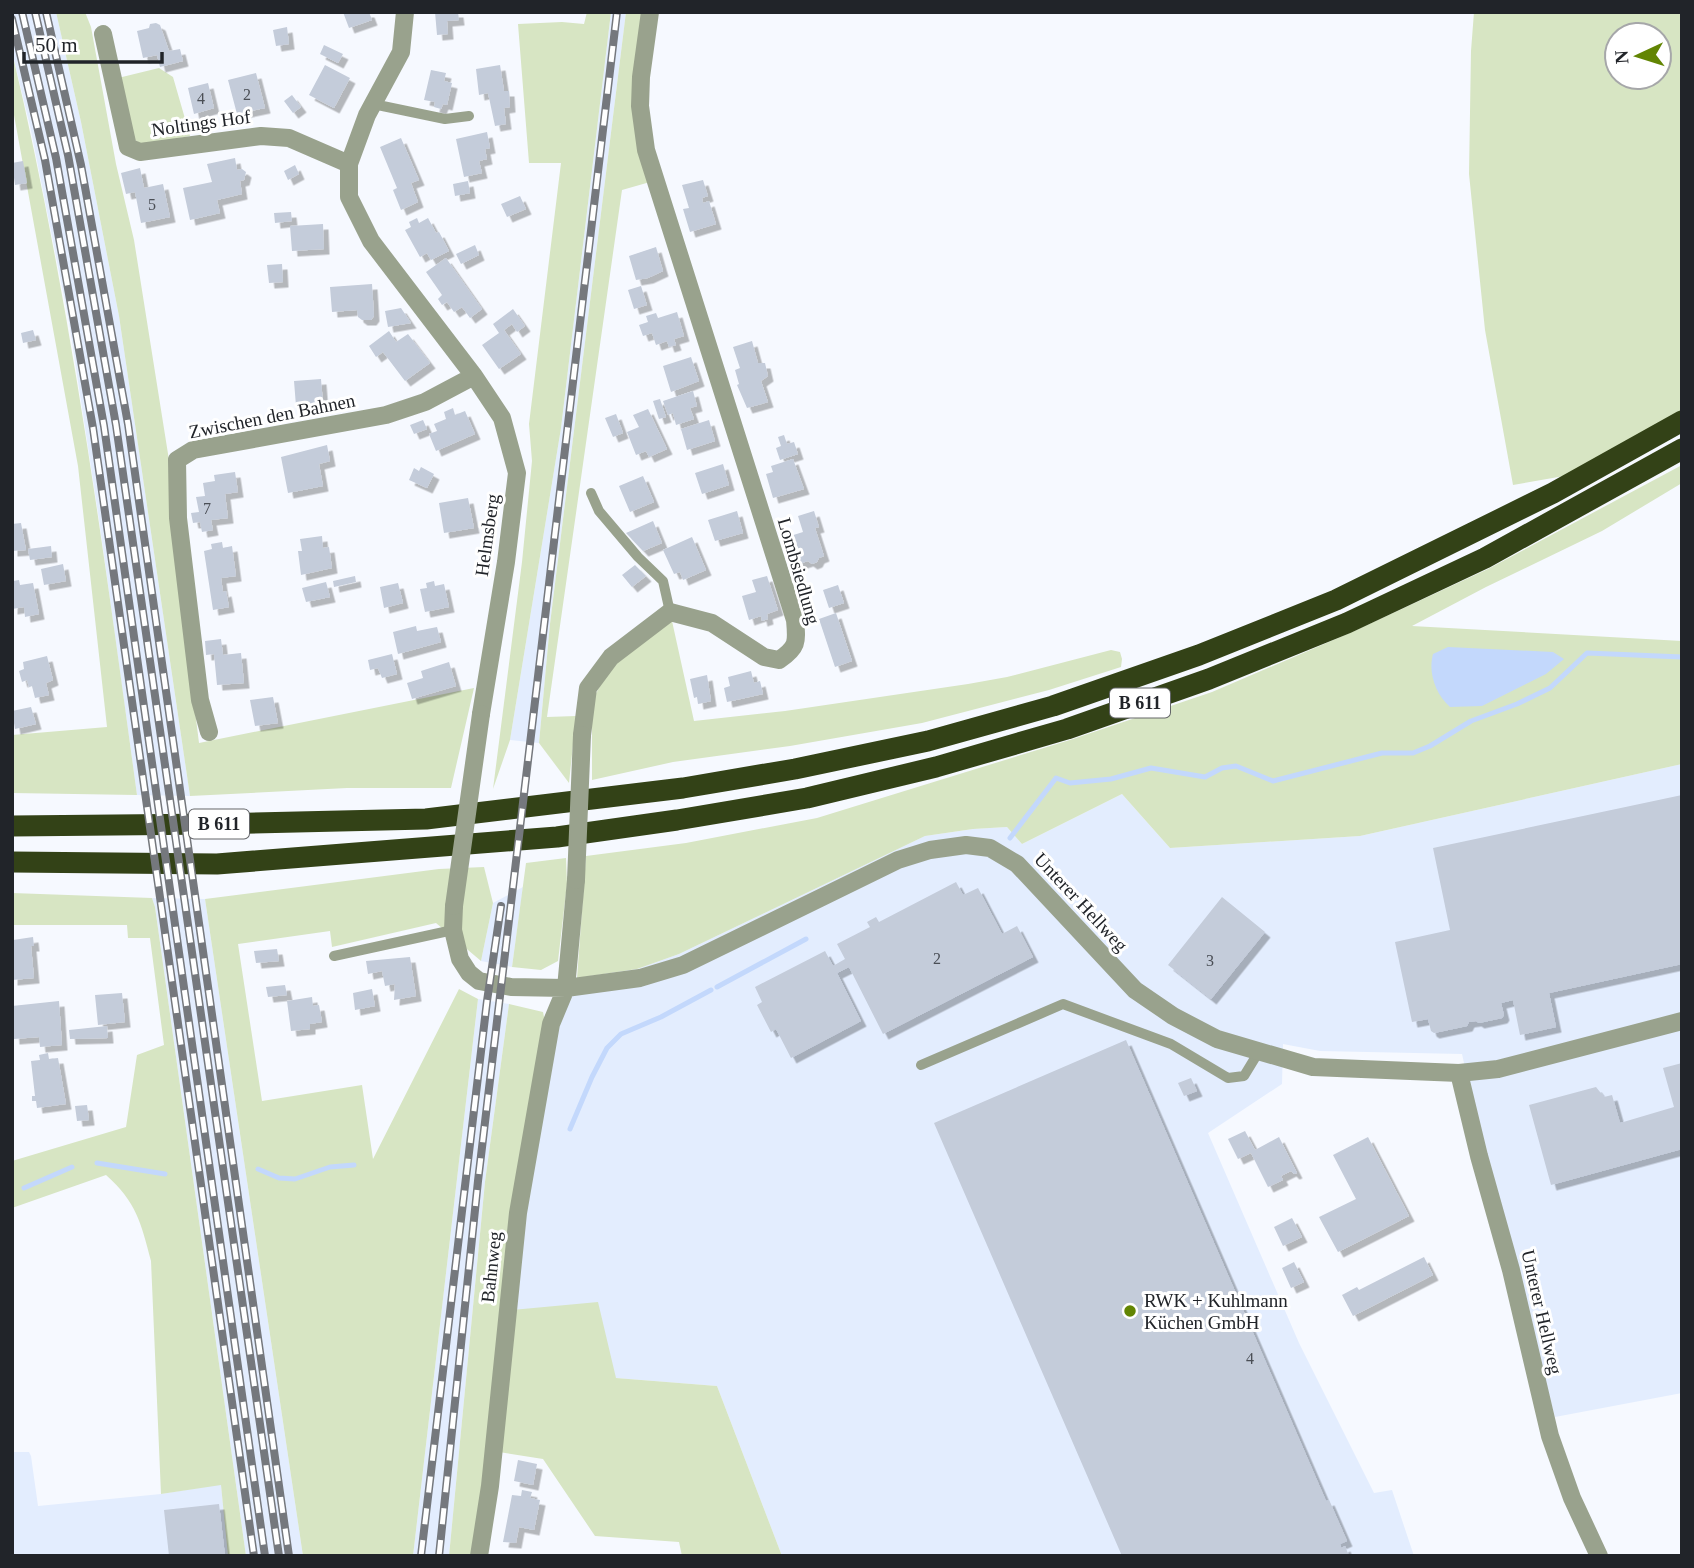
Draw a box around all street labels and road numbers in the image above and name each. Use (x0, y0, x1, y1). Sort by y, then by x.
street label: Noltings Hof (150, 106, 253, 140)
street label: Zwischen den Bahnen (187, 389, 357, 442)
street label: Helmsberg (471, 492, 503, 578)
street label: Lombsiedlung (774, 515, 824, 627)
road number: B 611 (1110, 688, 1170, 718)
road number: B 611 (189, 810, 249, 838)
street label: Unterer Hellweg (1030, 848, 1132, 956)
street label: Bahnweg (477, 1230, 505, 1304)
street label: Unterer Hellweg (1517, 1248, 1567, 1377)

